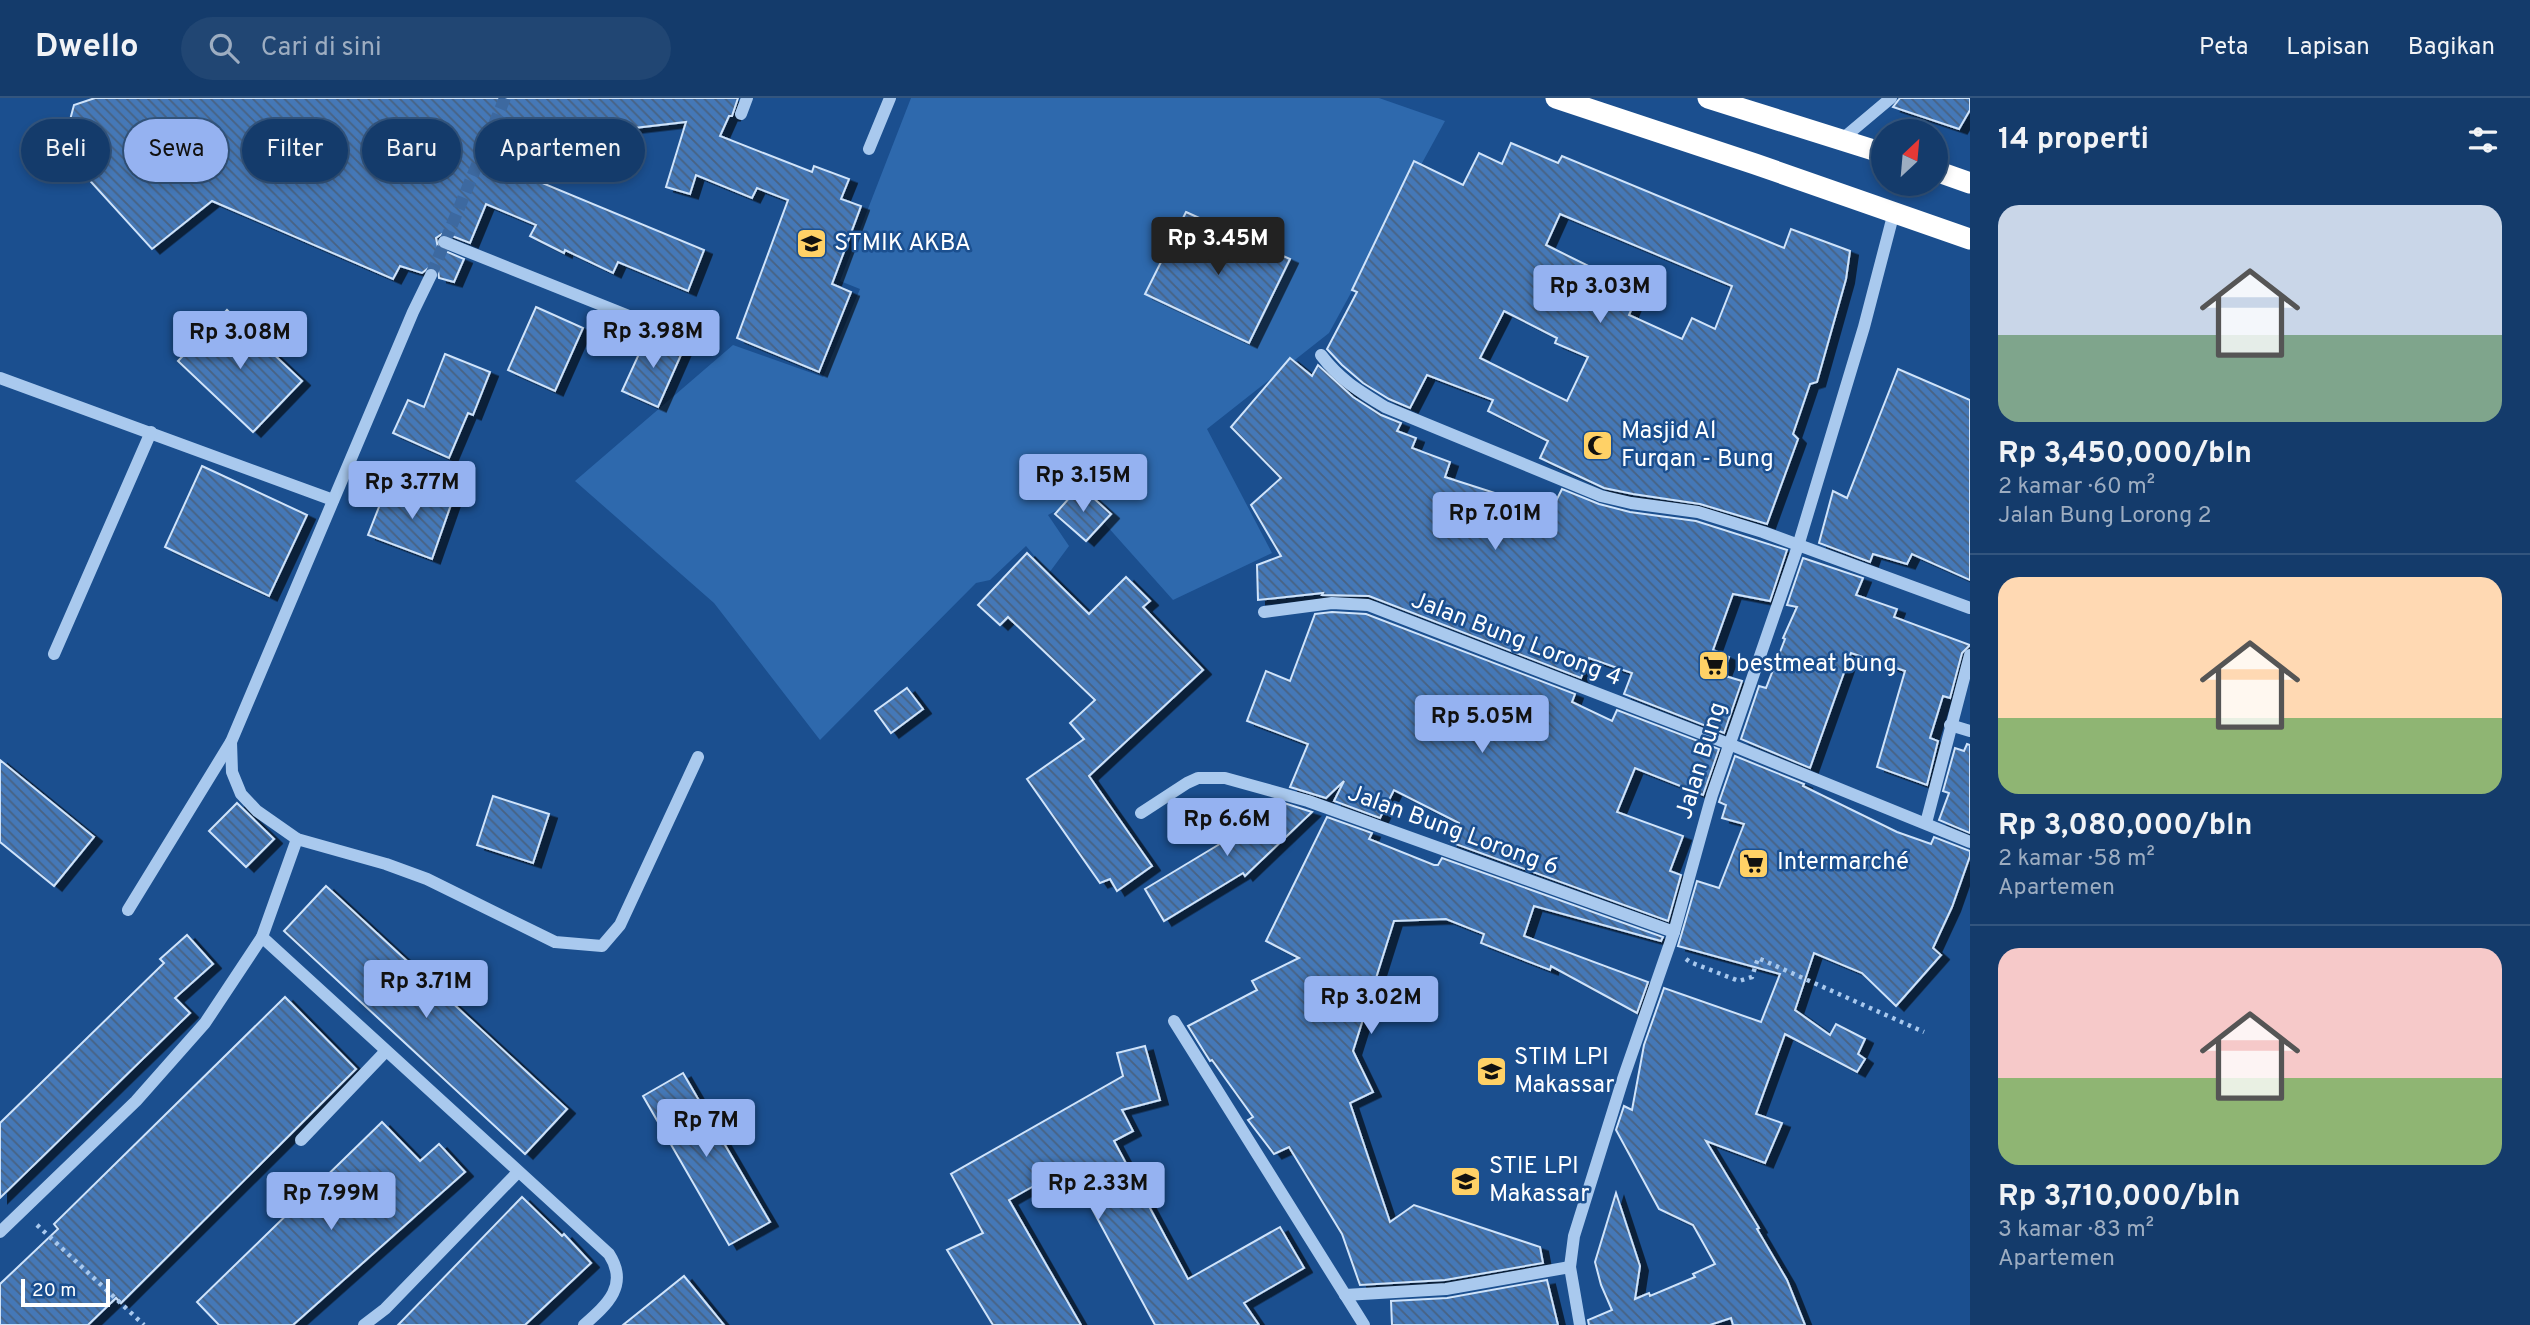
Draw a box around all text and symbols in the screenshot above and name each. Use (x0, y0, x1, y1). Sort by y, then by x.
search box (181, 17, 671, 80)
text: Dwello (35, 27, 139, 69)
icon: search (205, 29, 243, 67)
text: Cari di sini (261, 32, 382, 65)
text: Peta (2199, 33, 2248, 63)
text: Lapisan (2286, 33, 2370, 63)
text: Bagikan (2408, 33, 2495, 63)
chip: Beli (21, 119, 110, 182)
chip: Sewa (124, 119, 228, 182)
chip: Filter (242, 119, 348, 182)
chip: Baru (362, 119, 461, 182)
chip: Apartemen (475, 119, 645, 182)
north arrow (1871, 119, 1948, 196)
map controls (1871, 119, 1948, 196)
icon: filters (2464, 121, 2502, 159)
text: 14 properti (1998, 122, 2149, 159)
pin: Rp 3.45M (1146, 218, 1290, 277)
text: Rp 3.45M (1167, 225, 1269, 254)
school or university icon: STMIK AKBA (794, 227, 828, 261)
place label: STMIK AKBA (834, 229, 971, 259)
icon: home (2187, 250, 2313, 376)
pin: Rp 3.03M (1528, 266, 1672, 325)
text: Rp 3.03M (1549, 273, 1651, 302)
pin: Rp 3.98M (581, 310, 725, 370)
pin: Rp 3.08M (168, 312, 312, 371)
text: Rp 3.98M (603, 318, 703, 347)
text: Rp 3.08M (189, 319, 291, 348)
place label: Masjid Al Furqan - Bung (1621, 417, 1774, 475)
mosque icon: Masjid Al Furqan - Bung (1581, 429, 1615, 463)
text: Rp 3,450,000/bln (1998, 436, 2252, 473)
pin: Rp 3.15M (1011, 454, 1155, 514)
pin: Rp 3.77M (340, 462, 484, 521)
text: Rp 3.15M (1035, 462, 1131, 491)
text: Rp 3.77M (364, 469, 460, 498)
text: 2 kamar · 60 m² (1998, 473, 2155, 502)
pin: Rp 7.01M (1423, 492, 1567, 552)
text: Rp 7.01M (1449, 500, 1541, 529)
text: Jalan Bung Lorong 2 (1998, 502, 2212, 531)
street label: Jalan Bung Lorong 4 (1406, 586, 1626, 694)
icon: home (2187, 622, 2313, 748)
supermarket icon: bestmeat bung (1696, 648, 1730, 682)
place label: bestmeat bung (1736, 650, 1897, 680)
pin: Rp 5.05M (1410, 696, 1554, 755)
street label: Jalan Bung (1670, 699, 1734, 823)
text: Rp 5.05M (1431, 703, 1533, 732)
street label: Jalan Bung Lorong 6 (1343, 779, 1563, 883)
pin: Rp 6.6M (1162, 798, 1292, 858)
text: Rp 6.6M (1183, 806, 1271, 835)
text: Rp 3,080,000/bln (1998, 808, 2253, 845)
text: 2 kamar · 58 m² (1998, 845, 2155, 874)
supermarket icon: Intermarché (1737, 846, 1771, 880)
place label: Intermarché (1777, 848, 1909, 878)
text: Apartemen (1998, 874, 2115, 903)
pin: Rp 3.71M (354, 960, 498, 1020)
text: Rp 3.71M (380, 968, 472, 997)
pin: Rp 3.02M (1299, 976, 1443, 1036)
text: Rp 3.02M (1320, 984, 1422, 1013)
icon: home (2187, 993, 2313, 1119)
place label: STIM LPI Makassar (1514, 1043, 1615, 1101)
school or university icon: STIM LPI Makassar (1474, 1055, 1508, 1089)
pin: Rp 7M (657, 1100, 755, 1159)
text: Rp 7M (673, 1107, 739, 1136)
place label: STIE LPI Makassar (1489, 1152, 1590, 1210)
pin: Rp 2.33M (1026, 1162, 1170, 1222)
school or university icon: STIE LPI Makassar (1449, 1164, 1483, 1198)
text: Rp 2.33M (1048, 1170, 1148, 1199)
pin: Rp 7.99M (259, 1172, 403, 1232)
text: Rp 3,710,000/bln (1998, 1179, 2240, 1216)
text: Rp 7.99M (283, 1180, 379, 1209)
text: 3 kamar · 83 m² (1998, 1216, 2154, 1245)
text: Apartemen (1998, 1245, 2115, 1274)
scale bar (21, 1276, 110, 1308)
text: 20 m (32, 1279, 76, 1303)

